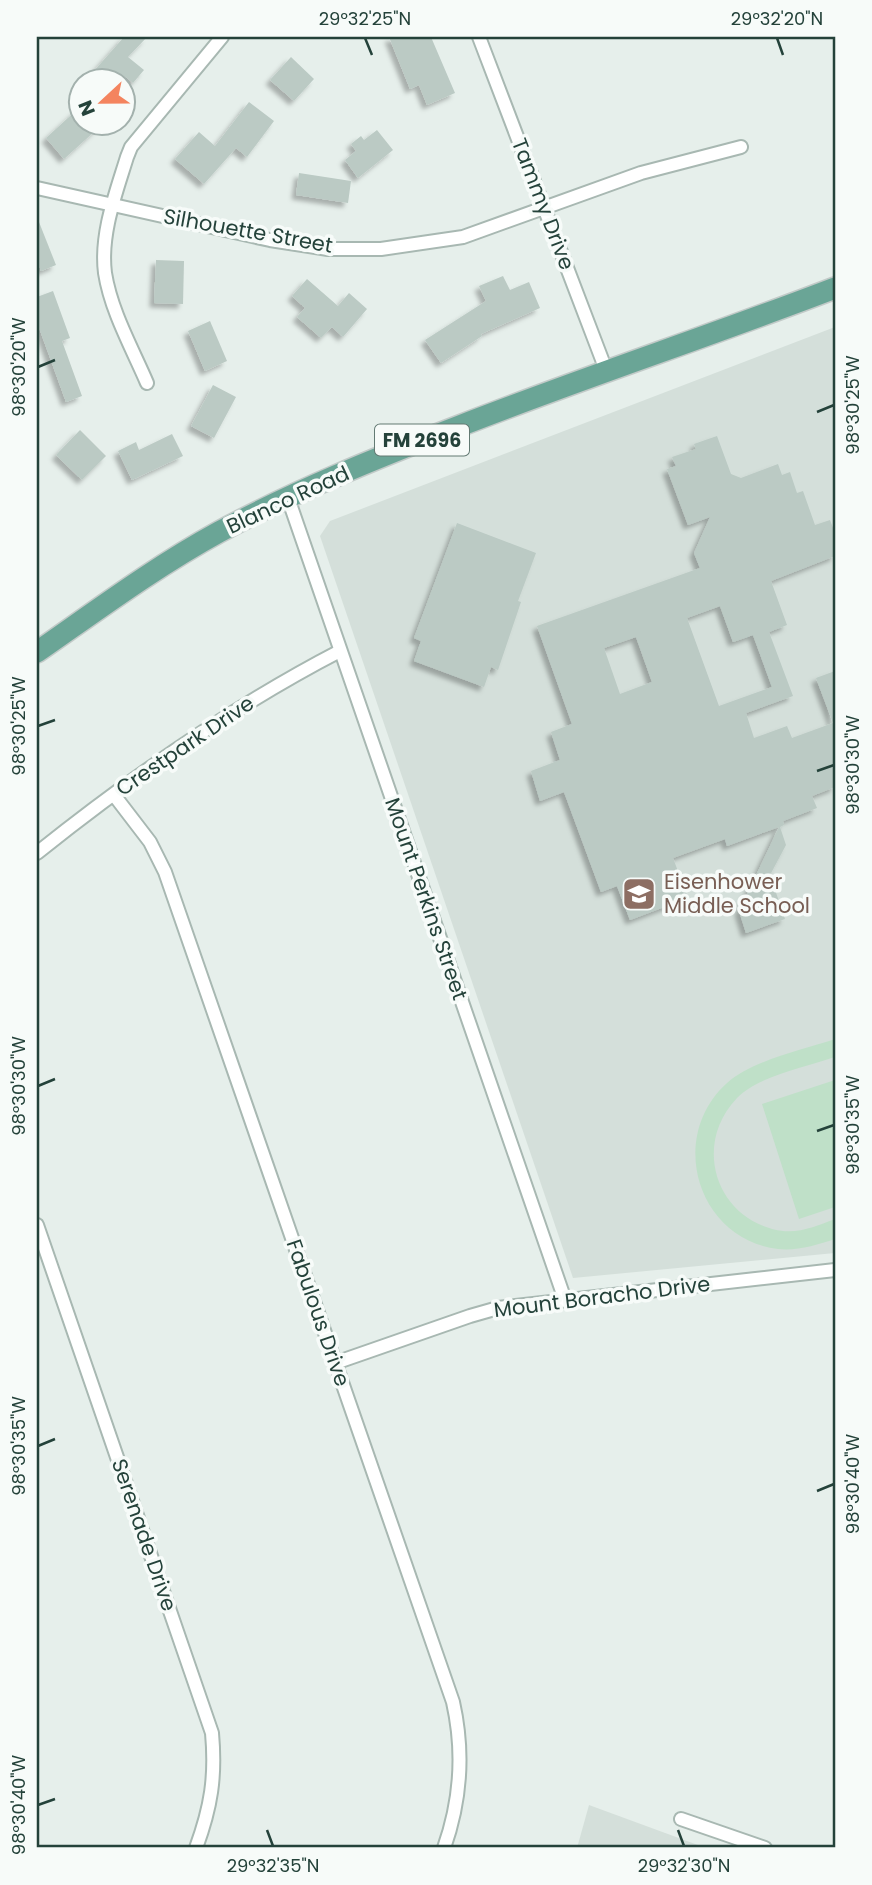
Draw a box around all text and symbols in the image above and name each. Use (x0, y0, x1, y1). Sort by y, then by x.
text: 29°32'25"N (319, 6, 411, 31)
text: 29°32'20"N (731, 6, 823, 31)
north arrow (66, 66, 136, 136)
text: N (72, 96, 102, 120)
street label: Tammy Drive (505, 134, 582, 274)
street label: Silhouette Street (161, 201, 335, 260)
text: 98°30'20"W (6, 317, 31, 417)
text: 98°30'25"W (840, 355, 865, 455)
road number: FM 2696 (375, 424, 469, 456)
street label: Blanco Road (222, 458, 354, 541)
text: 98°30'25"W (6, 676, 31, 776)
street label: Crestpark Drive (110, 689, 260, 803)
text: 98°30'30"W (840, 715, 865, 815)
street label: Mount Perkins Street (378, 794, 475, 1004)
place label: Eisenhower Middle School (664, 867, 810, 920)
school or university icon: Eisenhower Middle School (620, 875, 658, 913)
text: 98°30'30"W (6, 1036, 31, 1136)
text: 98°30'35"W (840, 1075, 865, 1175)
street label: Fabulous Drive (280, 1235, 357, 1390)
street label: Mount Boracho Drive (492, 1269, 712, 1324)
text: 98°30'35"W (6, 1396, 31, 1496)
text: 98°30'40"W (840, 1433, 865, 1534)
street label: Serenade Drive (105, 1455, 184, 1615)
text: 98°30'40"W (6, 1754, 31, 1855)
text: 29°32'35"N (227, 1853, 319, 1878)
text: 29°32'30"N (638, 1853, 730, 1878)

